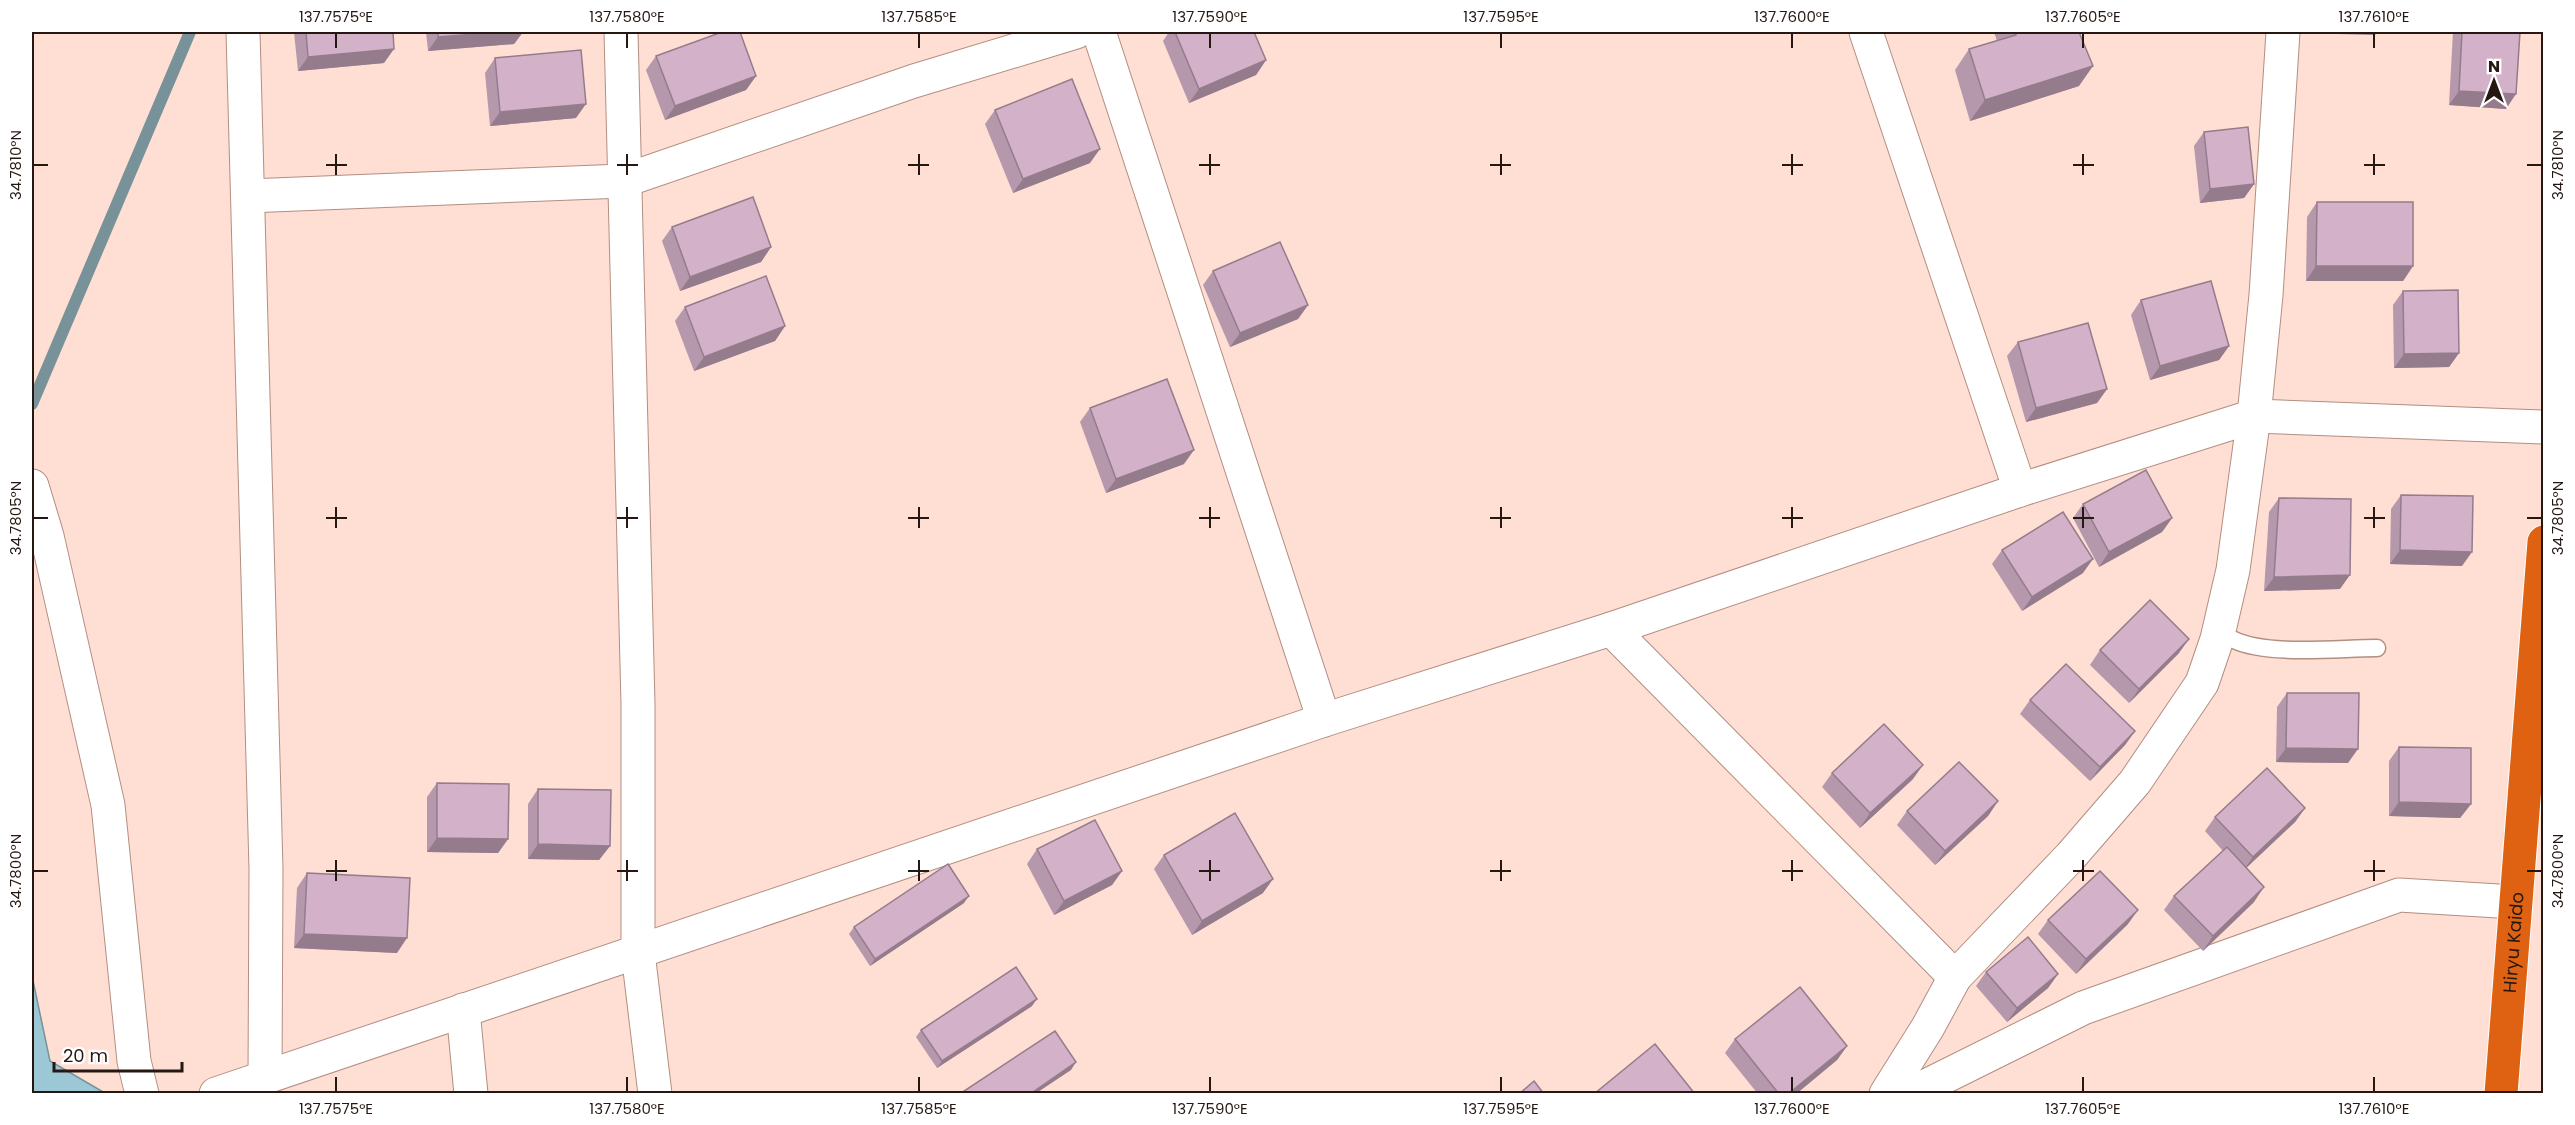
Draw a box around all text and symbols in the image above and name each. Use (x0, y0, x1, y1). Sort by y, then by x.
text: 137.7575°E (299, 6, 373, 27)
text: 137.7580°E (589, 6, 665, 27)
text: 137.7585°E (881, 6, 957, 27)
text: 137.7590°E (1172, 6, 1248, 27)
text: 137.7595°E (1463, 6, 1539, 27)
text: 137.7600°E (1754, 6, 1830, 27)
text: 137.7605°E (2045, 6, 2121, 27)
text: 137.7610°E (2339, 6, 2409, 27)
north arrow (2464, 51, 2524, 111)
text: N (2488, 55, 2500, 78)
text: 34.7810°N (5, 130, 26, 200)
text: 34.7810°N (2547, 130, 2568, 200)
text: 34.7805°N (5, 481, 26, 555)
text: 34.7805°N (2547, 481, 2568, 555)
text: 34.7800°N (5, 834, 26, 908)
text: 34.7800°N (2547, 834, 2568, 908)
street label: Hiryu Kaido (2496, 891, 2529, 994)
scale bar (54, 1035, 182, 1073)
text: 20 m (63, 1043, 108, 1068)
text: 137.7575°E (299, 1098, 373, 1119)
text: 137.7580°E (589, 1098, 665, 1119)
text: 137.7585°E (881, 1098, 957, 1119)
text: 137.7590°E (1172, 1098, 1248, 1119)
text: 137.7595°E (1463, 1098, 1539, 1119)
text: 137.7600°E (1754, 1098, 1830, 1119)
text: 137.7605°E (2045, 1098, 2121, 1119)
text: 137.7610°E (2339, 1098, 2409, 1119)

